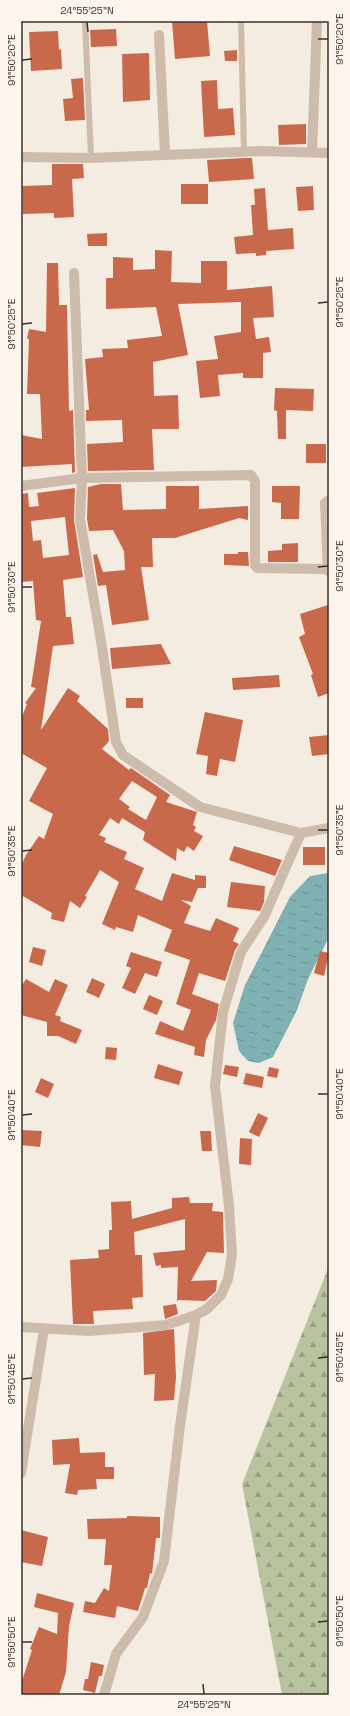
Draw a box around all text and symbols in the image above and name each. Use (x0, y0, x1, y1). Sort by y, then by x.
text: 24°55'25"N (60, 4, 114, 17)
text: 91°50'20"E (333, 13, 346, 65)
text: 91°50'20"E (5, 34, 18, 86)
text: 91°50'25"E (333, 276, 346, 327)
text: 91°50'25"E (5, 298, 18, 349)
text: 91°50'30"E (333, 540, 346, 592)
text: 91°50'30"E (5, 561, 18, 613)
text: 91°50'35"E (333, 804, 346, 855)
text: 91°50'35"E (5, 825, 18, 876)
text: 91°50'40"E (333, 1068, 346, 1120)
text: 91°50'40"E (5, 1089, 18, 1141)
text: 91°50'45"E (333, 1331, 346, 1382)
text: 91°50'45"E (5, 1353, 18, 1404)
text: 91°50'50"E (333, 1595, 346, 1647)
text: 91°50'50"E (5, 1616, 18, 1668)
text: 24°55'25"N (177, 1698, 231, 1711)

